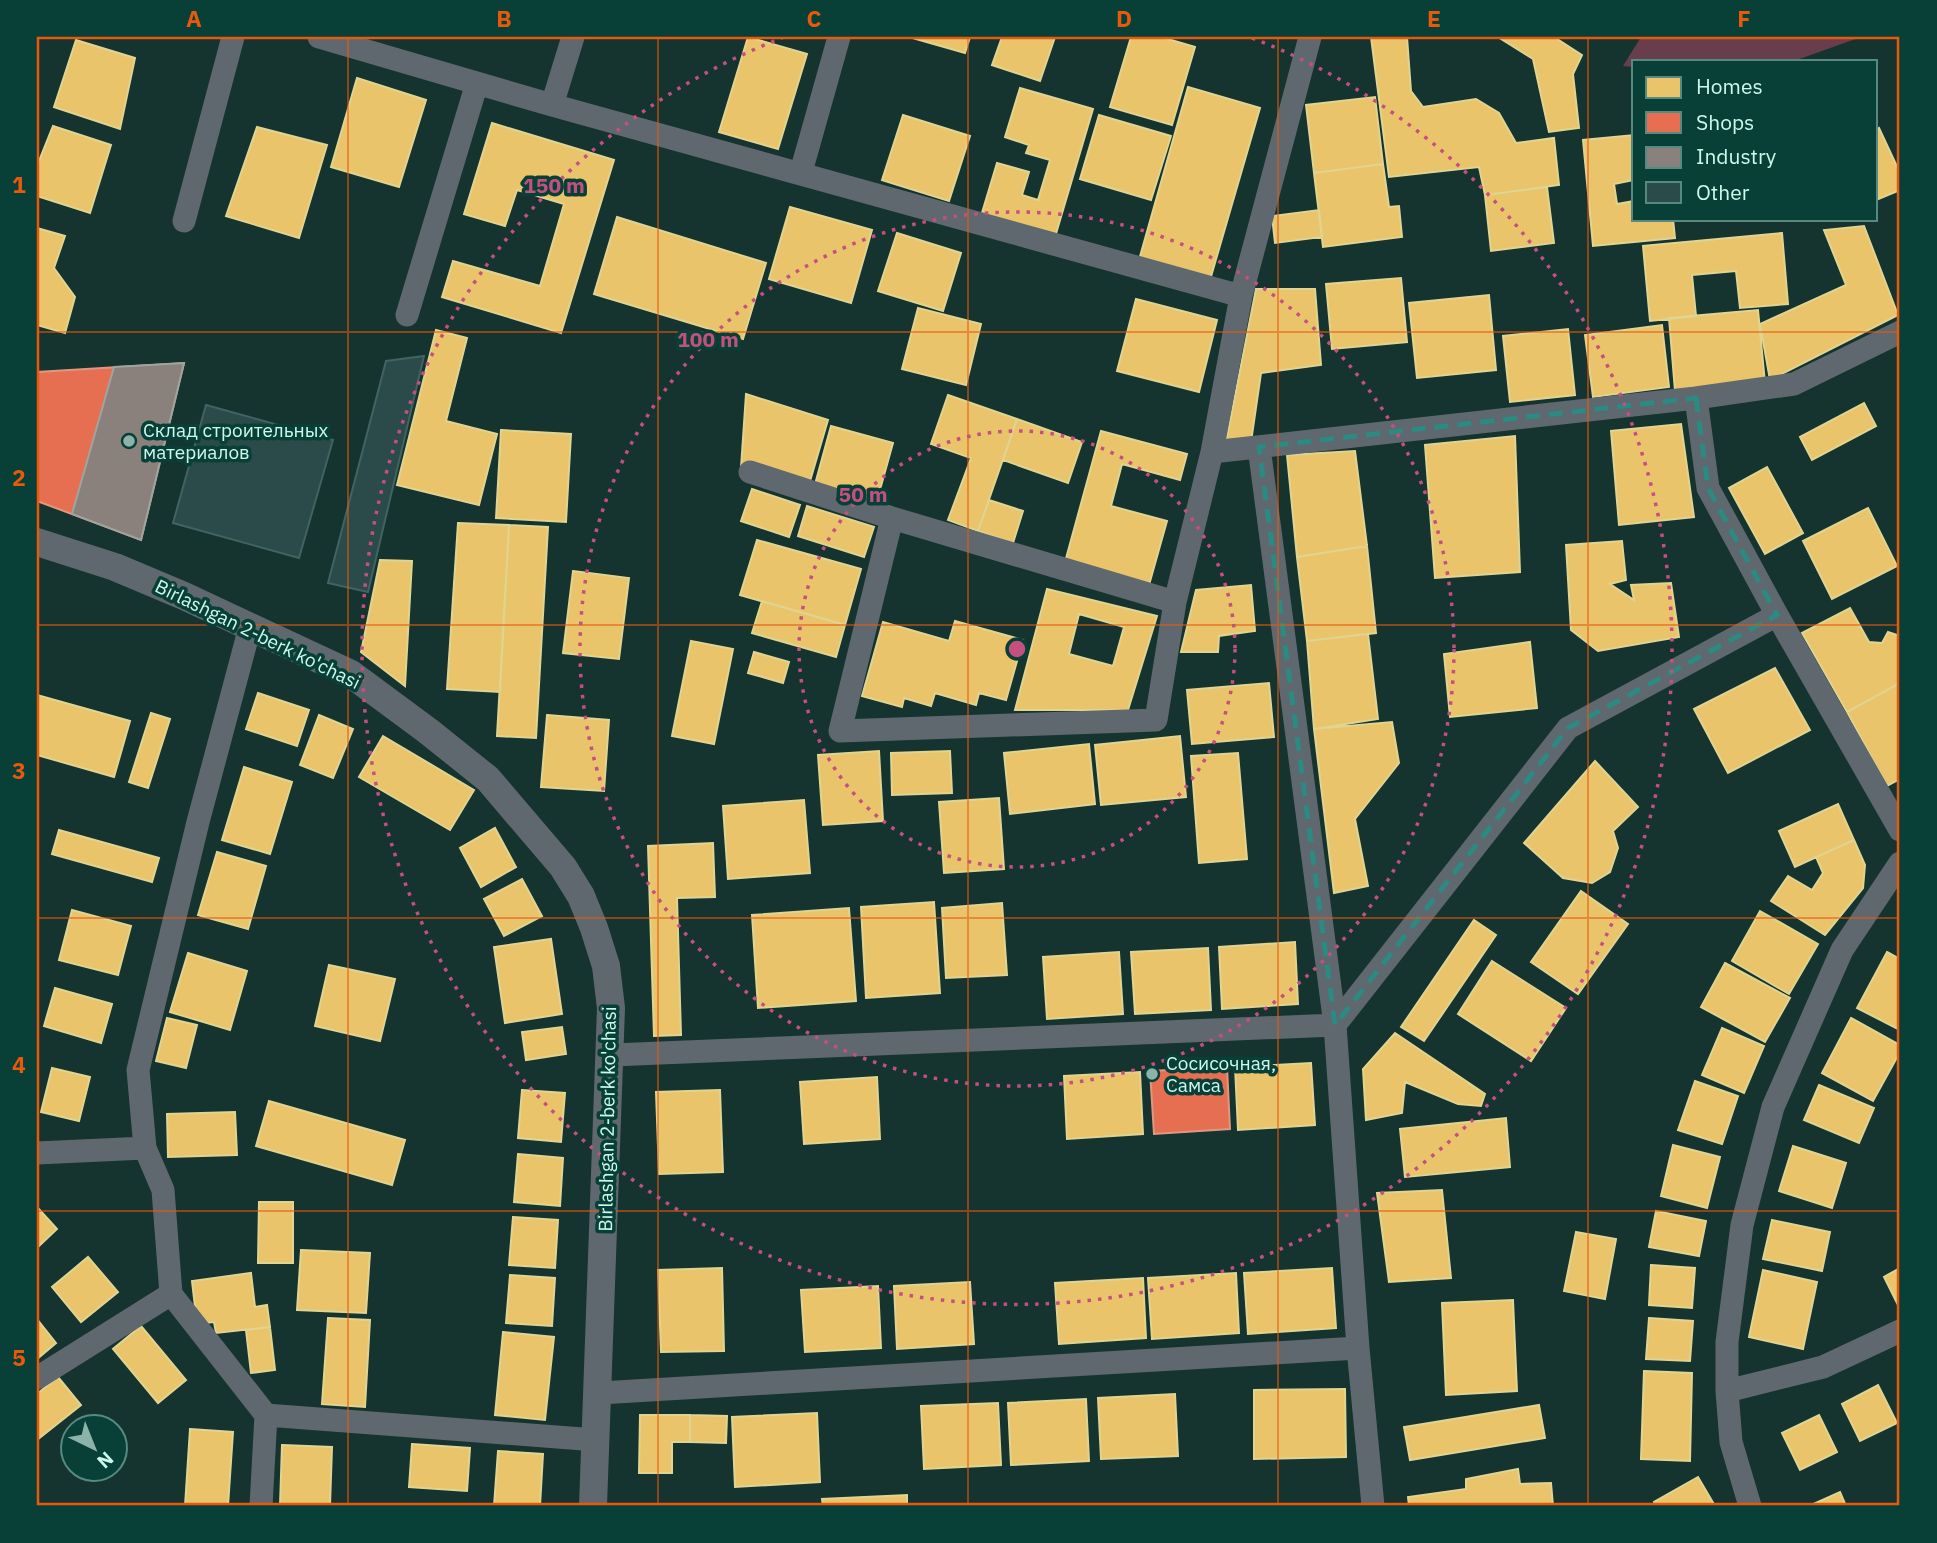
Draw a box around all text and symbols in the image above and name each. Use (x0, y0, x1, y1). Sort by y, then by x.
text: A (186, 3, 202, 33)
text: B (496, 3, 512, 33)
text: C (807, 3, 822, 33)
text: D (1116, 3, 1132, 33)
text: E (1427, 3, 1441, 33)
text: F (1737, 3, 1751, 33)
legend (1632, 60, 1878, 220)
text: Homes (1696, 72, 1763, 100)
text: Shops (1696, 108, 1754, 136)
text: Industry (1696, 142, 1777, 170)
text: 1 (12, 169, 26, 199)
text: 150 m (523, 171, 585, 199)
text: Other (1696, 178, 1750, 206)
text: 100 m (677, 325, 739, 353)
place label: Склад строительных материалов (143, 418, 329, 464)
marker: Склад строительных материалов (121, 433, 137, 449)
text: 2 (12, 462, 26, 492)
text: 50 m (839, 480, 887, 508)
street label: Birlashgan 2-berk ko'chasi (151, 574, 365, 694)
centre of rings (1005, 637, 1029, 661)
text: 3 (12, 755, 26, 785)
street label: Birlashgan 2-berk ko'chasi (593, 1006, 621, 1232)
text: 4 (12, 1049, 26, 1079)
place label: Сосисочная, Самса (1166, 1051, 1276, 1097)
marker: Сосисочная, Самса (1144, 1066, 1160, 1082)
text: 5 (12, 1342, 26, 1372)
north arrow (60, 1414, 130, 1484)
text: N (92, 1447, 119, 1474)

